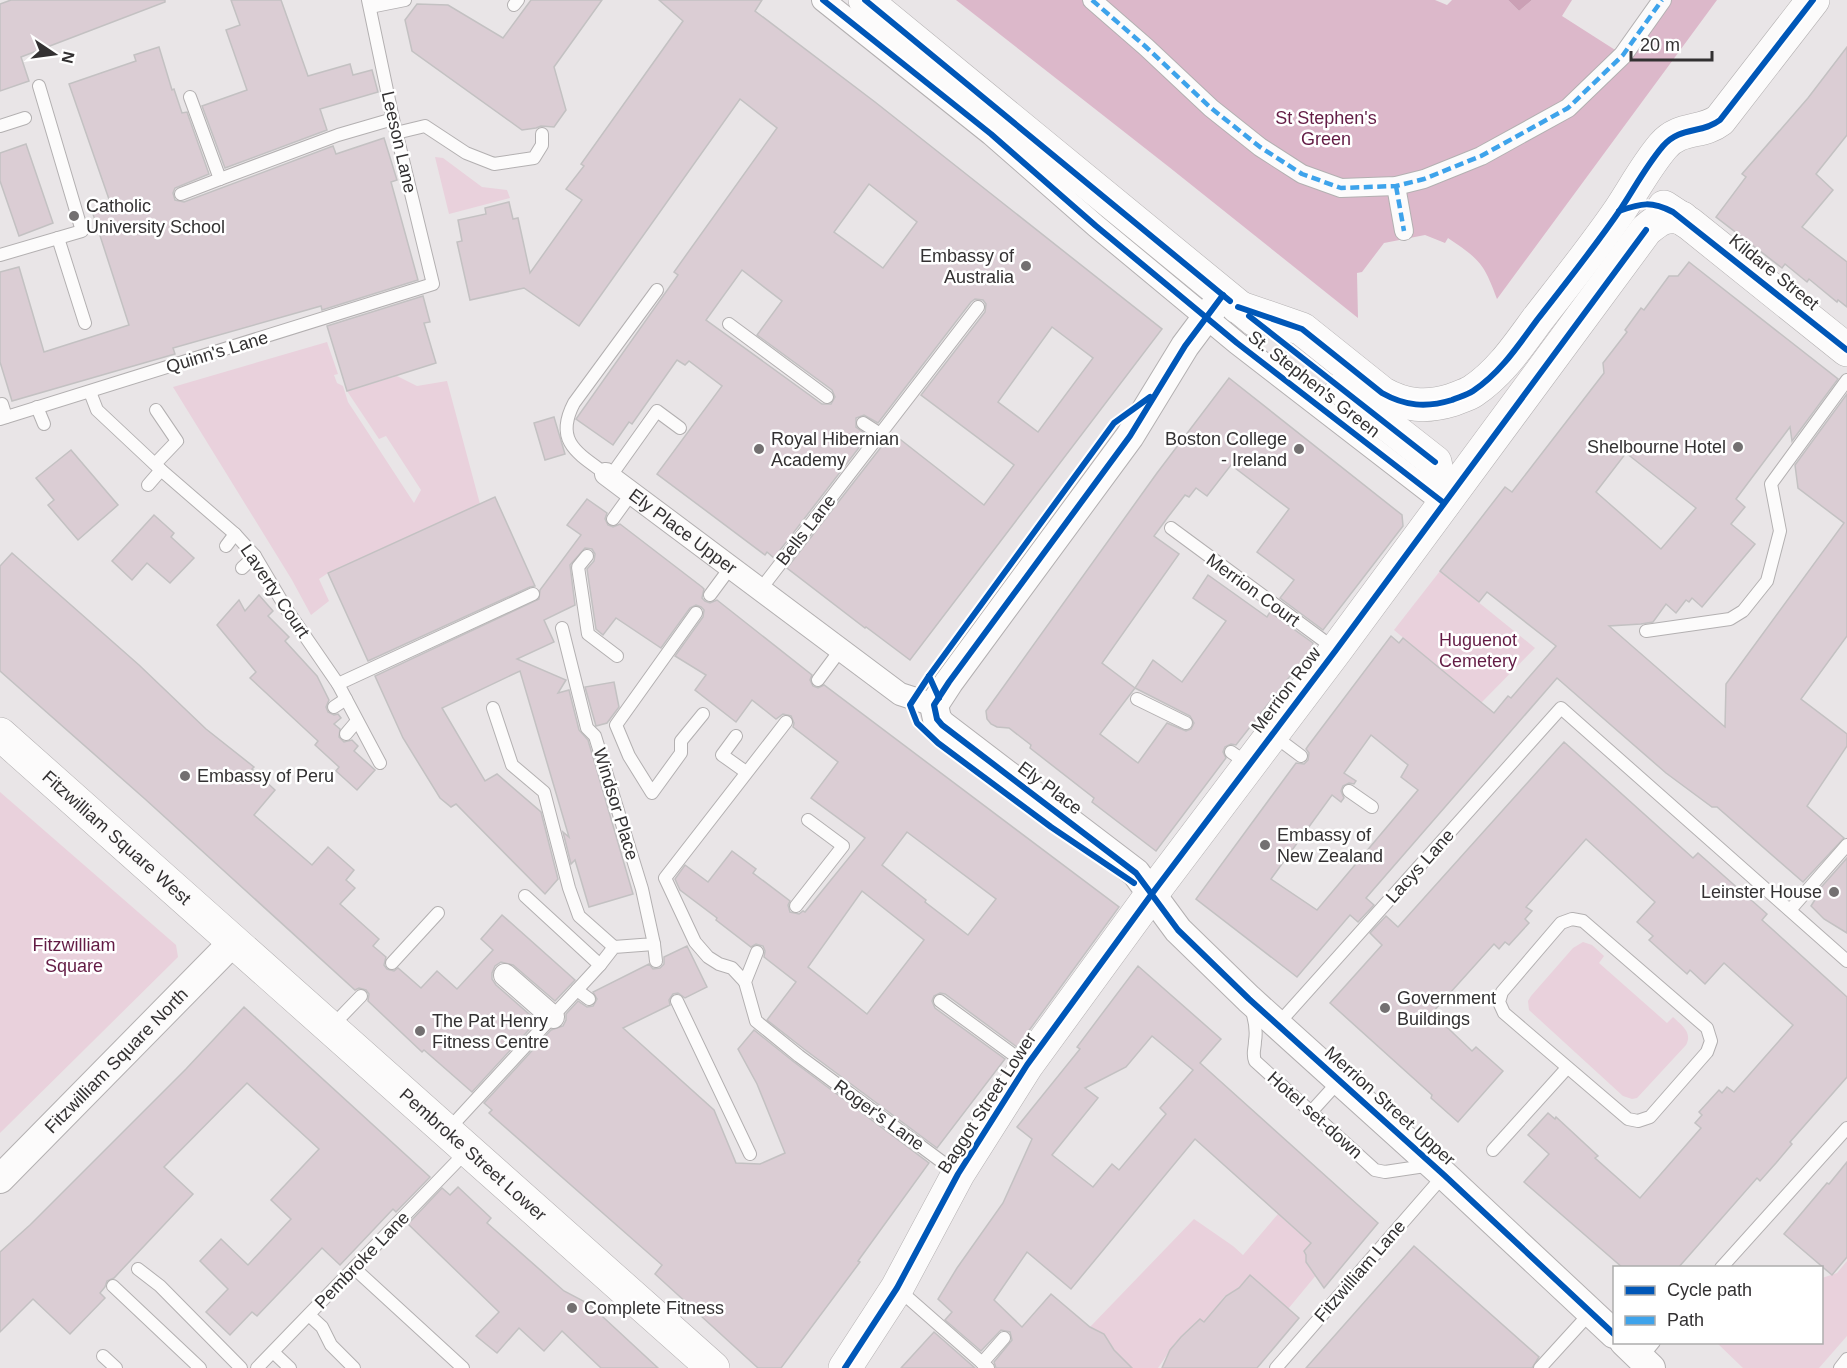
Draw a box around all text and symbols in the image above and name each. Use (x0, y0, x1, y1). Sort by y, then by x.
north arrow (24, 24, 84, 84)
scale bar (1631, 24, 1712, 62)
text: 20 m (1640, 35, 1680, 55)
text: N (59, 50, 78, 65)
street label: Leeson Lane (378, 89, 420, 195)
park label: St Stephen's Green (1275, 108, 1377, 149)
place label: Catholic University School (86, 196, 225, 237)
marker: Catholic University School (67, 209, 81, 223)
street label: Kildare Street (1725, 230, 1823, 314)
place label: Embassy of Australia (920, 246, 1015, 287)
marker: Embassy of Australia (1019, 259, 1033, 273)
street label: St. Stephen's Green (1244, 326, 1384, 442)
street label: Quinn's Lane (164, 327, 270, 377)
place label: Royal Hibernian Academy (771, 429, 899, 470)
place label: Boston College - Ireland (1165, 429, 1287, 470)
place label: Shelbourne Hotel (1587, 437, 1726, 457)
marker: Shelbourne Hotel (1731, 440, 1745, 454)
marker: Royal Hibernian Academy (752, 442, 766, 456)
marker: Boston College - Ireland (1292, 442, 1306, 456)
street label: Ely Place Upper (625, 485, 741, 578)
street label: Bells Lane (772, 491, 840, 569)
street label: Laverty Court (237, 541, 313, 641)
street label: Merrion Court (1203, 550, 1303, 630)
park label: Huguenot Cemetery (1439, 630, 1517, 671)
street label: Merrion Row (1247, 642, 1325, 737)
street label: Windsor Place (589, 746, 643, 862)
street label: Ely Place (1014, 757, 1086, 819)
street label: Fitzwilliam Square West (38, 766, 195, 909)
place label: Embassy of Peru (197, 766, 334, 786)
marker: Embassy of Peru (178, 769, 192, 783)
place label: Embassy of New Zealand (1277, 825, 1383, 866)
street label: Lacys Lane (1382, 825, 1458, 907)
marker: Embassy of New Zealand (1258, 838, 1272, 852)
place label: Leinster House (1701, 882, 1822, 902)
marker: Leinster House (1827, 885, 1841, 899)
park label: Fitzwilliam Square (33, 935, 116, 976)
street label: Fitzwilliam Square North (41, 984, 192, 1137)
place label: Government Buildings (1397, 988, 1496, 1029)
marker: Government Buildings (1378, 1001, 1392, 1015)
place label: The Pat Henry Fitness Centre (432, 1011, 549, 1052)
marker: The Pat Henry Fitness Centre (413, 1024, 427, 1038)
street label: Baggot Street Lower (934, 1029, 1040, 1177)
street label: Merrion Street Upper (1321, 1042, 1459, 1170)
street label: Hotel set-down (1264, 1067, 1366, 1163)
street label: Roger's Lane (830, 1076, 928, 1154)
street label: Pembroke Street Lower (396, 1084, 550, 1225)
street label: Pembroke Lane (311, 1207, 413, 1313)
street label: Fitzwilliam Lane (1310, 1216, 1410, 1326)
legend (1613, 1266, 1823, 1344)
text: Cycle path (1667, 1280, 1752, 1300)
place label: Complete Fitness (584, 1298, 724, 1318)
marker: Complete Fitness (565, 1301, 579, 1315)
text: Path (1667, 1310, 1704, 1330)

